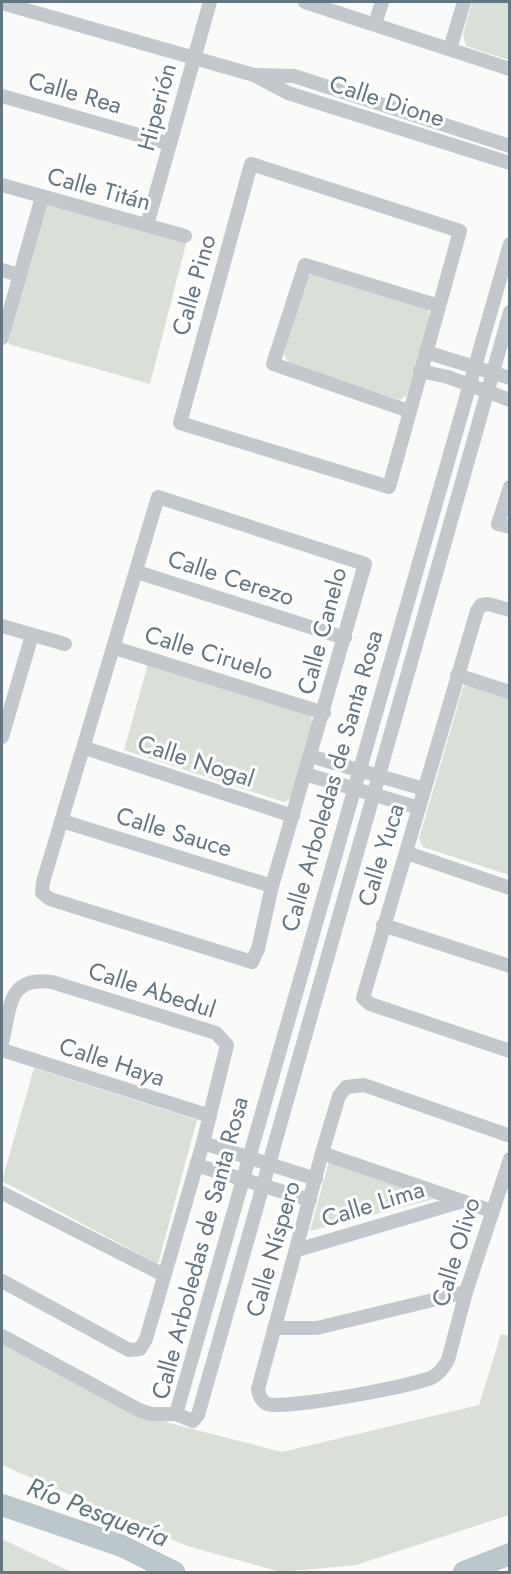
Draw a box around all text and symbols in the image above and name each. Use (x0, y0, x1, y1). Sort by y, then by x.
street label: Hiperión (128, 59, 185, 155)
street label: Calle Rea (24, 62, 126, 123)
street label: Calle Dione (325, 65, 449, 136)
street label: Calle Titán (43, 158, 155, 219)
street label: Calle Pino (162, 230, 225, 340)
street label: Calle Cerezo (163, 541, 299, 614)
street label: Calle Canelo (288, 563, 355, 698)
street label: Calle Ciruelo (140, 616, 278, 689)
street label: Calle Arboledas de Santa Rosa (272, 626, 391, 936)
street label: Calle Nogal (133, 725, 259, 796)
street label: Calle Sauce (112, 797, 237, 866)
street label: Calle Yuca (348, 799, 413, 911)
street label: Calle Abedul (84, 952, 220, 1027)
street label: Calle Haya (55, 1028, 170, 1095)
street label: Calle Arboledas de Santa Rosa (142, 1093, 257, 1403)
street label: Calle Lima (317, 1171, 429, 1236)
street label: Calle Níspero (236, 1177, 309, 1321)
street label: Calle Olivo (422, 1193, 489, 1311)
water label: Río Pesquería (22, 1468, 175, 1557)

